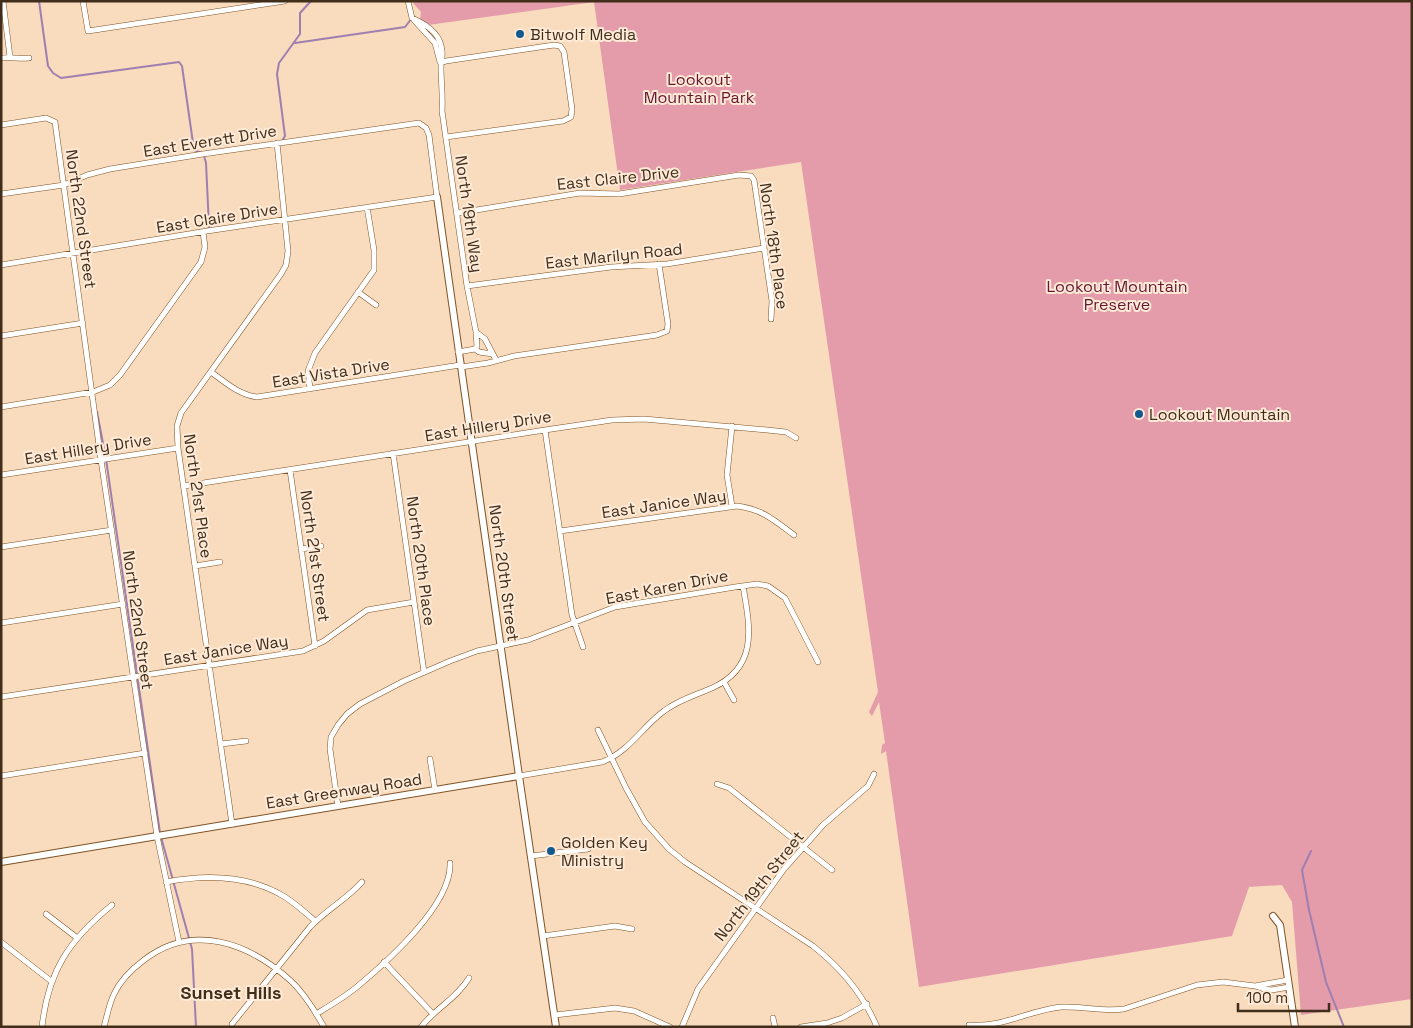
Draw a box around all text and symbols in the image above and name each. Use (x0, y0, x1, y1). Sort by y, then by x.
place label: Bitwolf Media (530, 24, 636, 45)
marker: Bitwolf Media (514, 28, 526, 40)
park label: Lookout Mountain Park (644, 69, 755, 108)
street label: East Everett Drive (142, 120, 278, 162)
street label: North 22nd Street (61, 148, 101, 290)
street label: North 19th Way (450, 154, 488, 274)
street label: East Claire Drive (556, 161, 680, 195)
street label: North 18th Place (755, 181, 793, 311)
street label: East Claire Drive (155, 198, 279, 238)
street label: East Marilyn Road (544, 238, 684, 274)
park label: Lookout Mountain Preserve (1046, 276, 1188, 315)
street label: East Vista Drive (271, 353, 391, 393)
place label: Lookout Mountain (1149, 404, 1290, 425)
street label: East Hillery Drive (423, 406, 553, 446)
marker: Lookout Mountain (1133, 408, 1145, 420)
street label: East Hillery Drive (23, 429, 153, 469)
street label: North 21st Place (179, 432, 217, 560)
street label: East Janice Way (600, 485, 728, 523)
street label: North 21st Street (295, 489, 335, 623)
street label: North 20th Place (402, 495, 440, 627)
street label: North 20th Street (484, 503, 524, 643)
street label: North 22nd Street (118, 549, 158, 691)
street label: East Karen Drive (604, 565, 730, 609)
street label: East Janice Way (162, 630, 290, 670)
street label: East Greenway Road (264, 768, 424, 814)
street label: North 19th Street (709, 827, 809, 945)
place label: Golden Key Ministry (561, 832, 648, 871)
marker: Golden Key Ministry (545, 845, 557, 857)
scale bar (1238, 980, 1329, 1012)
district label: Sunset Hills (181, 981, 282, 1004)
text: 100 m (1246, 988, 1288, 1007)

